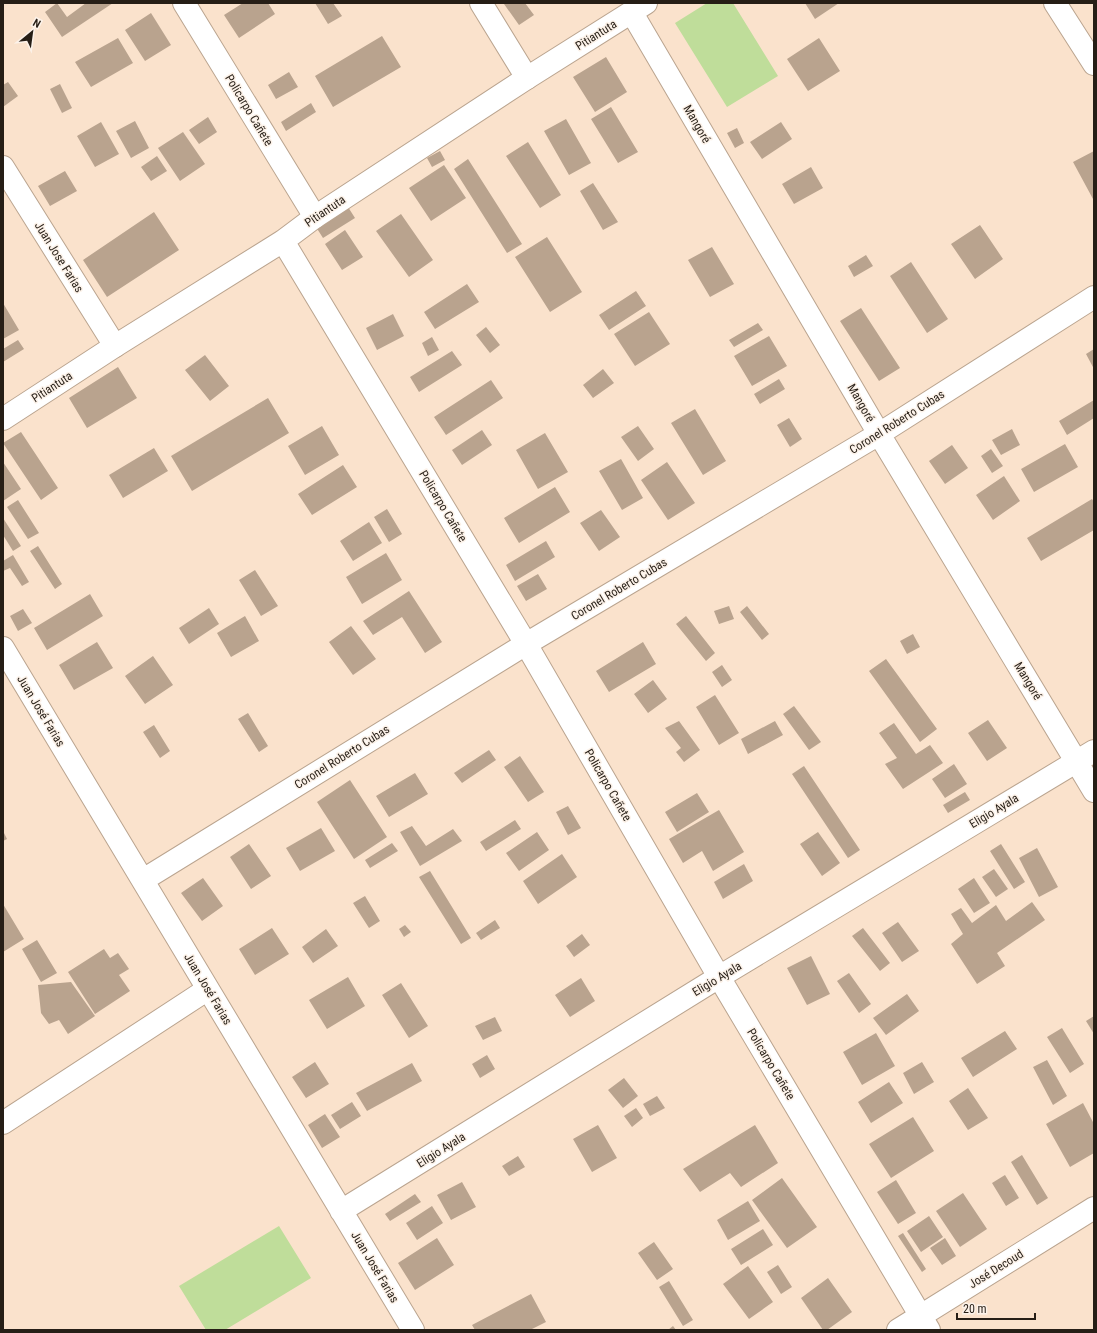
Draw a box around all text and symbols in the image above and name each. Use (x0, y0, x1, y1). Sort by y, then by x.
north arrow (12, 12, 52, 52)
text: N (31, 16, 43, 31)
street label: Pitiantuta (573, 17, 619, 53)
street label: Policarpo Cañete (222, 72, 276, 149)
street label: Mangoré (681, 102, 714, 146)
street label: Pitiantuta (302, 192, 348, 230)
street label: Juan Jose Farias (32, 219, 86, 295)
street label: Pitiantuta (29, 368, 75, 405)
street label: Mangoré (845, 381, 878, 425)
street label: Coronel Roberto Cubas (847, 387, 947, 457)
street label: Policarpo Cañete (416, 468, 470, 545)
street label: Coronel Roberto Cubas (569, 555, 669, 623)
street label: Mangoré (1011, 660, 1045, 703)
street label: Juan José Farias (14, 673, 68, 749)
street label: Coronel Roberto Cubas (292, 722, 392, 792)
street label: Policarpo Cañete (582, 746, 634, 824)
street label: Eligio Ayala (967, 791, 1021, 831)
street label: Juan José Farias (181, 951, 235, 1027)
street label: Eligio Ayala (690, 959, 744, 999)
street label: Policarpo Cañete (744, 1026, 798, 1103)
street label: Eligio Ayala (414, 1129, 468, 1170)
street label: Juan José Farias (348, 1229, 402, 1305)
street label: José Decoud (966, 1247, 1026, 1291)
scale bar (957, 1295, 1035, 1321)
text: 20 m (963, 1302, 987, 1316)

